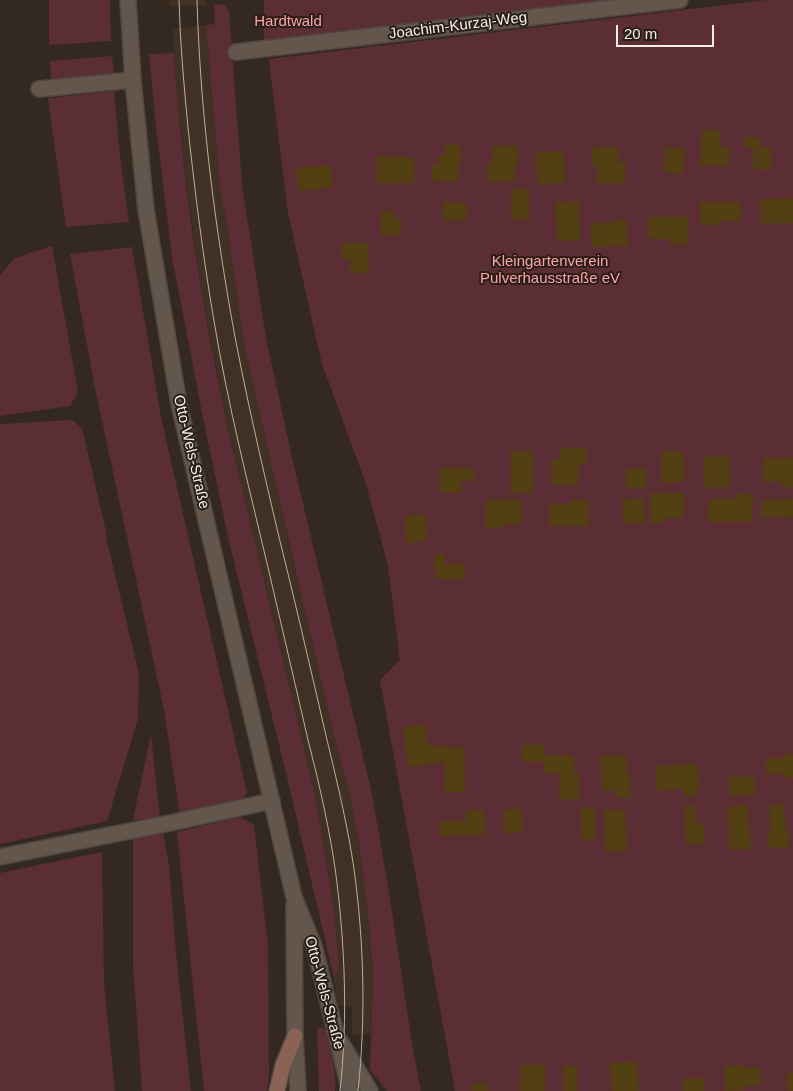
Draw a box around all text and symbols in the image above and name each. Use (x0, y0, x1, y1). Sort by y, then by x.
street label: Joachim-Kurzaj-Weg (388, 9, 528, 43)
park label: Hardtwald (254, 13, 322, 31)
scale bar (618, 15, 716, 47)
text: 20 m (624, 25, 657, 42)
park label: Kleingartenverein Pulverhausstraße eV (480, 253, 620, 288)
street label: Otto-Wels-Straße (169, 393, 213, 511)
street label: Otto-Wels-Straße (300, 934, 348, 1052)

